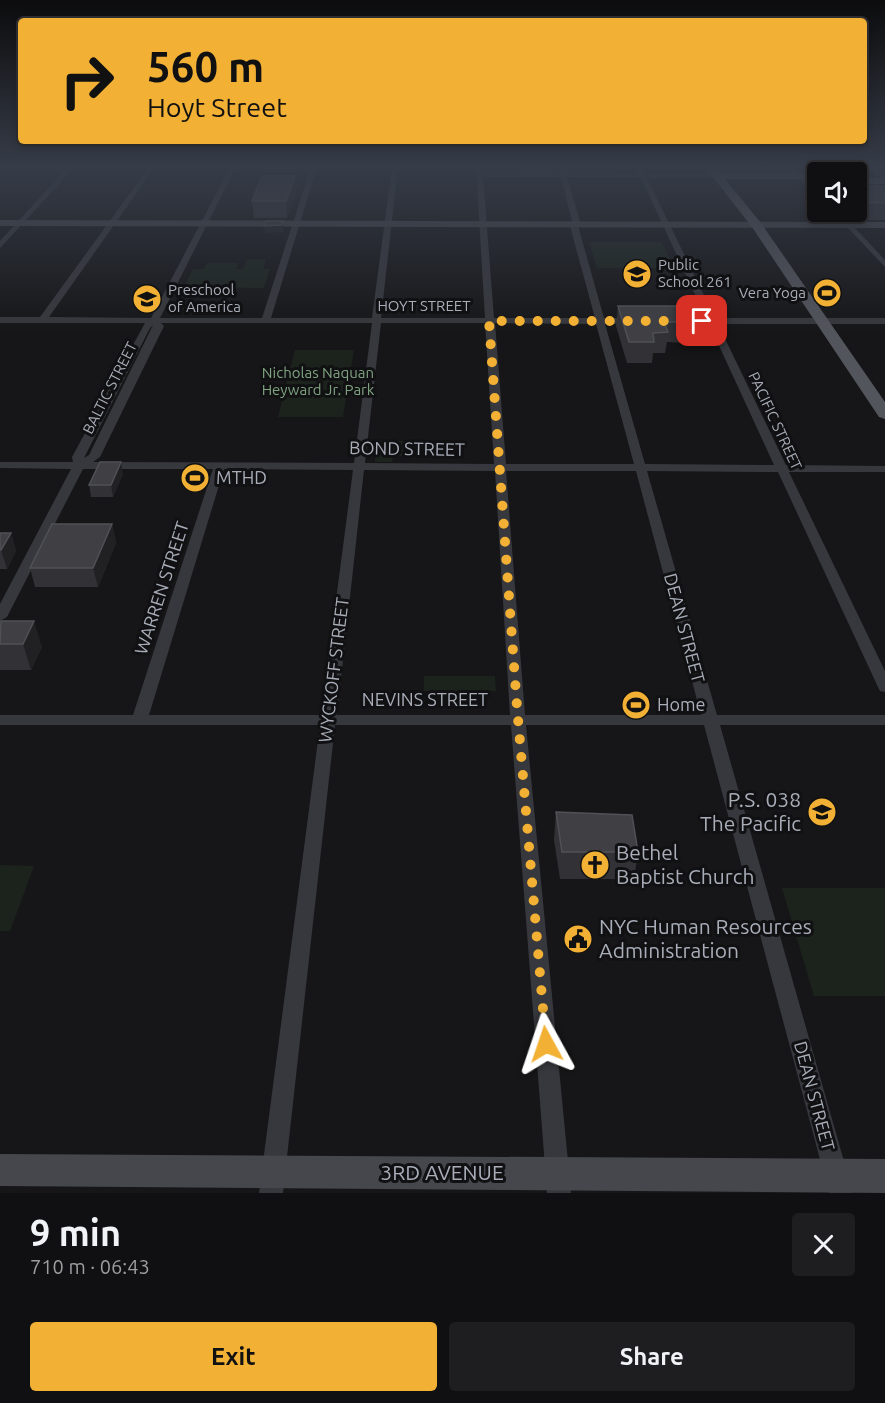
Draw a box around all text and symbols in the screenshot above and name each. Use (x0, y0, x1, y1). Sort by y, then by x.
icon: right (48, 42, 126, 120)
text: 560 m (147, 43, 264, 90)
text: Hoyt Street (147, 92, 287, 122)
map controls (807, 162, 867, 222)
button: sound (807, 162, 867, 222)
place label: Public School 261 (658, 256, 732, 290)
school or university icon: Public School 261 (621, 258, 653, 290)
sports icon: Vera Yoga (811, 277, 843, 309)
place label: Preschool of America (168, 281, 241, 315)
school or university icon: Preschool of America (131, 283, 163, 315)
place label: Vera Yoga (739, 284, 806, 301)
pin (676, 295, 727, 346)
street label: HOYT STREET (377, 297, 471, 314)
icon: arrive (685, 304, 718, 337)
street label: BALTIC STREET (79, 338, 140, 437)
park label: Nicholas Naquan Heyward Jr. Park (262, 364, 375, 398)
street label: PACIFIC STREET (745, 369, 806, 473)
street label: BOND STREET (349, 437, 465, 459)
sports icon: MTHD (179, 462, 211, 494)
place label: MTHD (216, 467, 267, 487)
street label: WARREN STREET (130, 519, 192, 657)
street label: DEAN STREET (661, 571, 709, 685)
street label: WYCKOFF STREET (314, 596, 352, 744)
street label: NEVINS STREET (362, 689, 488, 709)
sports icon: Home (620, 689, 652, 721)
place label: Home (657, 694, 706, 714)
place label: P.S. 038 The Pacific (700, 787, 801, 835)
school or university icon: P.S. 038 The Pacific (806, 796, 838, 828)
place label: Bethel Baptist Church (616, 840, 755, 888)
church icon: Bethel Baptist Church (579, 849, 611, 881)
place label: NYC Human Resources Administration (599, 914, 812, 962)
public building icon: NYC Human Resources Administration (562, 923, 594, 955)
position arrow (514, 1012, 578, 1076)
street label: DEAN STREET (791, 1039, 839, 1153)
street label: 3RD AVENUE (380, 1160, 504, 1184)
text: 9 min (30, 1212, 121, 1253)
button: close (792, 1213, 855, 1276)
text: 710 m · 06:43 (30, 1255, 150, 1278)
button: Exit (30, 1322, 437, 1391)
button: Share (449, 1322, 855, 1391)

